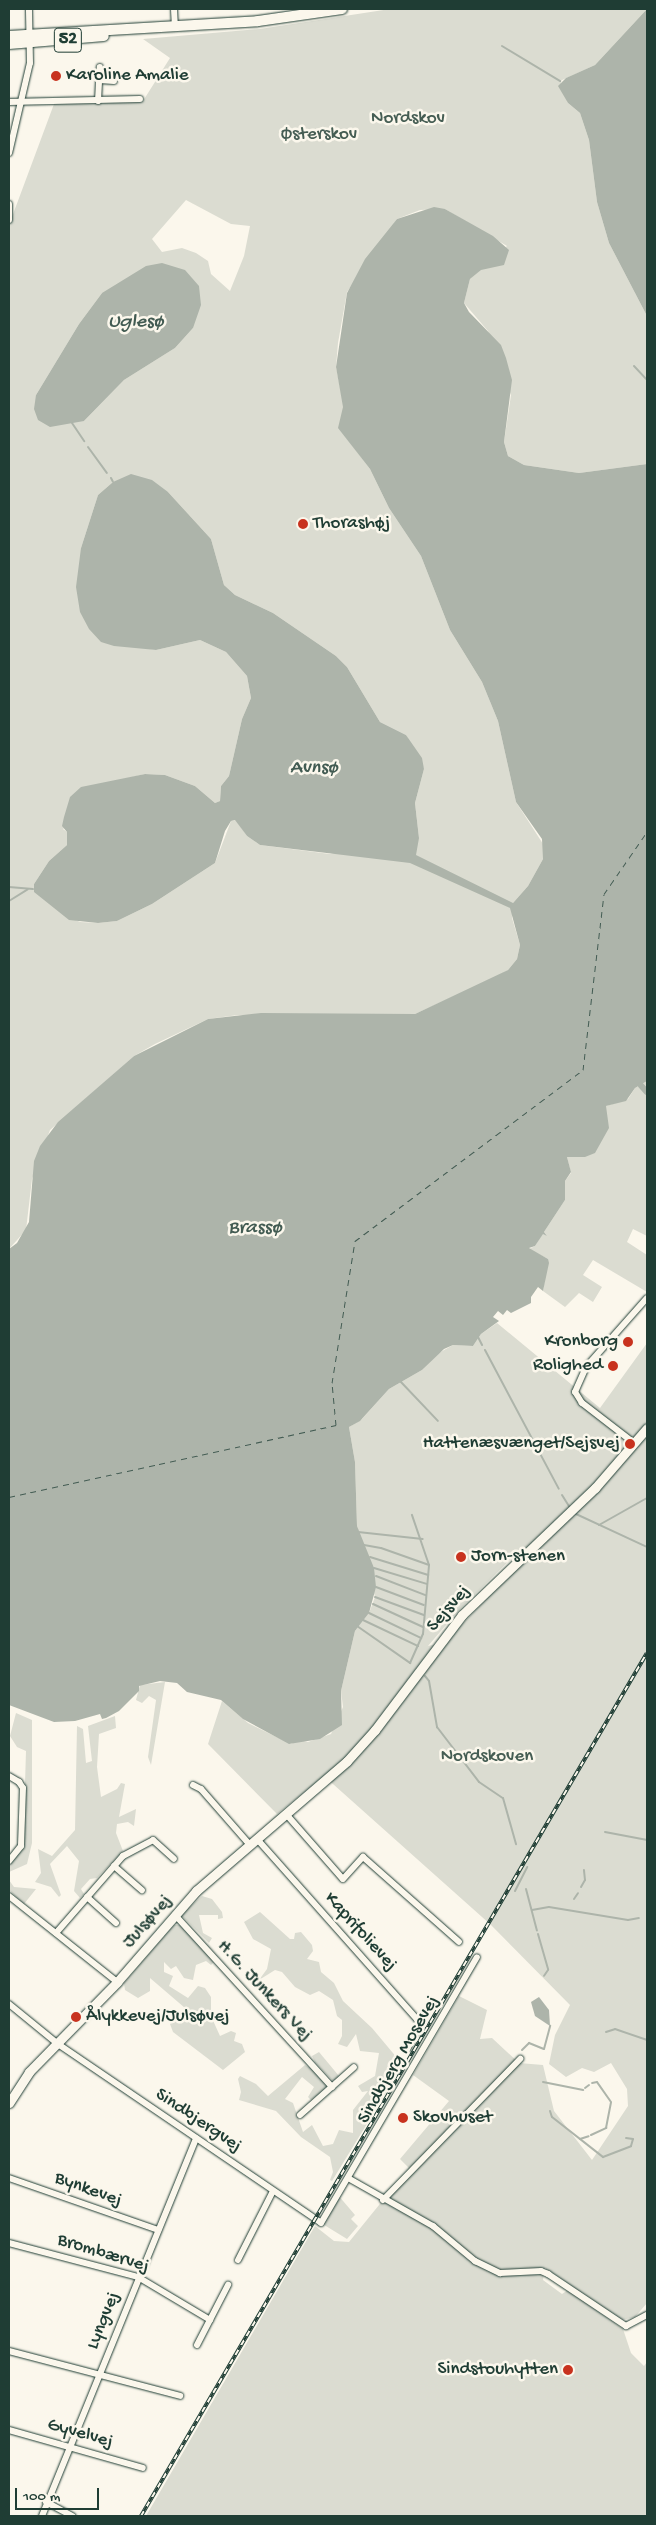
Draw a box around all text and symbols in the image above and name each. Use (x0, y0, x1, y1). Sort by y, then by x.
road number: 52 (53, 24, 83, 56)
place label: Karoline Amalie (66, 65, 189, 87)
marker: Karoline Amalie (50, 70, 62, 82)
park label: Nordskov (371, 108, 445, 130)
park label: Østerskov (281, 124, 357, 146)
water label: Uglesø (108, 310, 164, 334)
place label: Thorashøj (313, 513, 390, 535)
marker: Thorashøj (297, 518, 309, 530)
water label: Avnsø (290, 756, 338, 780)
water label: Brassø (228, 1216, 282, 1240)
place label: Kronborg (544, 1331, 618, 1353)
marker: Kronborg (622, 1336, 634, 1348)
place label: Rolighed (533, 1355, 603, 1377)
marker: Rolighed (607, 1360, 619, 1372)
place label: Hattenæsvænget/Sejsvej (423, 1433, 620, 1455)
marker: Hattenæsvænget/Sejsvej (624, 1438, 636, 1450)
place label: Jorn-stenen (471, 1546, 565, 1568)
marker: Jorn-stenen (455, 1551, 467, 1563)
street label: Sejsvej (422, 1581, 476, 1637)
park label: Nordskoven (441, 1746, 533, 1768)
street label: Kaprifolievej (319, 1888, 401, 1976)
street label: Julsøvej (118, 1890, 178, 1954)
street label: H.G. Junkers Vej (211, 1936, 317, 2046)
street label: Sindbjerg Mosevej (353, 1992, 445, 2128)
place label: Ålykkevej/Julsøvej (86, 2006, 230, 2028)
marker: Ålykkevej/Julsøvej (70, 2011, 82, 2023)
street label: Sindbjergvej (150, 2084, 246, 2158)
place label: Skovhuset (413, 2107, 492, 2129)
marker: Skovhuset (397, 2112, 409, 2124)
street label: Bynkevej (51, 2167, 125, 2213)
street label: Brombærvej (54, 2229, 152, 2279)
street label: Lyngvej (82, 2289, 126, 2353)
place label: Sindstouhytten (437, 2359, 558, 2381)
marker: Sindstouhytten (562, 2364, 574, 2376)
street label: Gyvelvej (44, 2414, 116, 2454)
scale bar (18, 2478, 101, 2510)
text: 100 m (23, 2488, 60, 2506)

